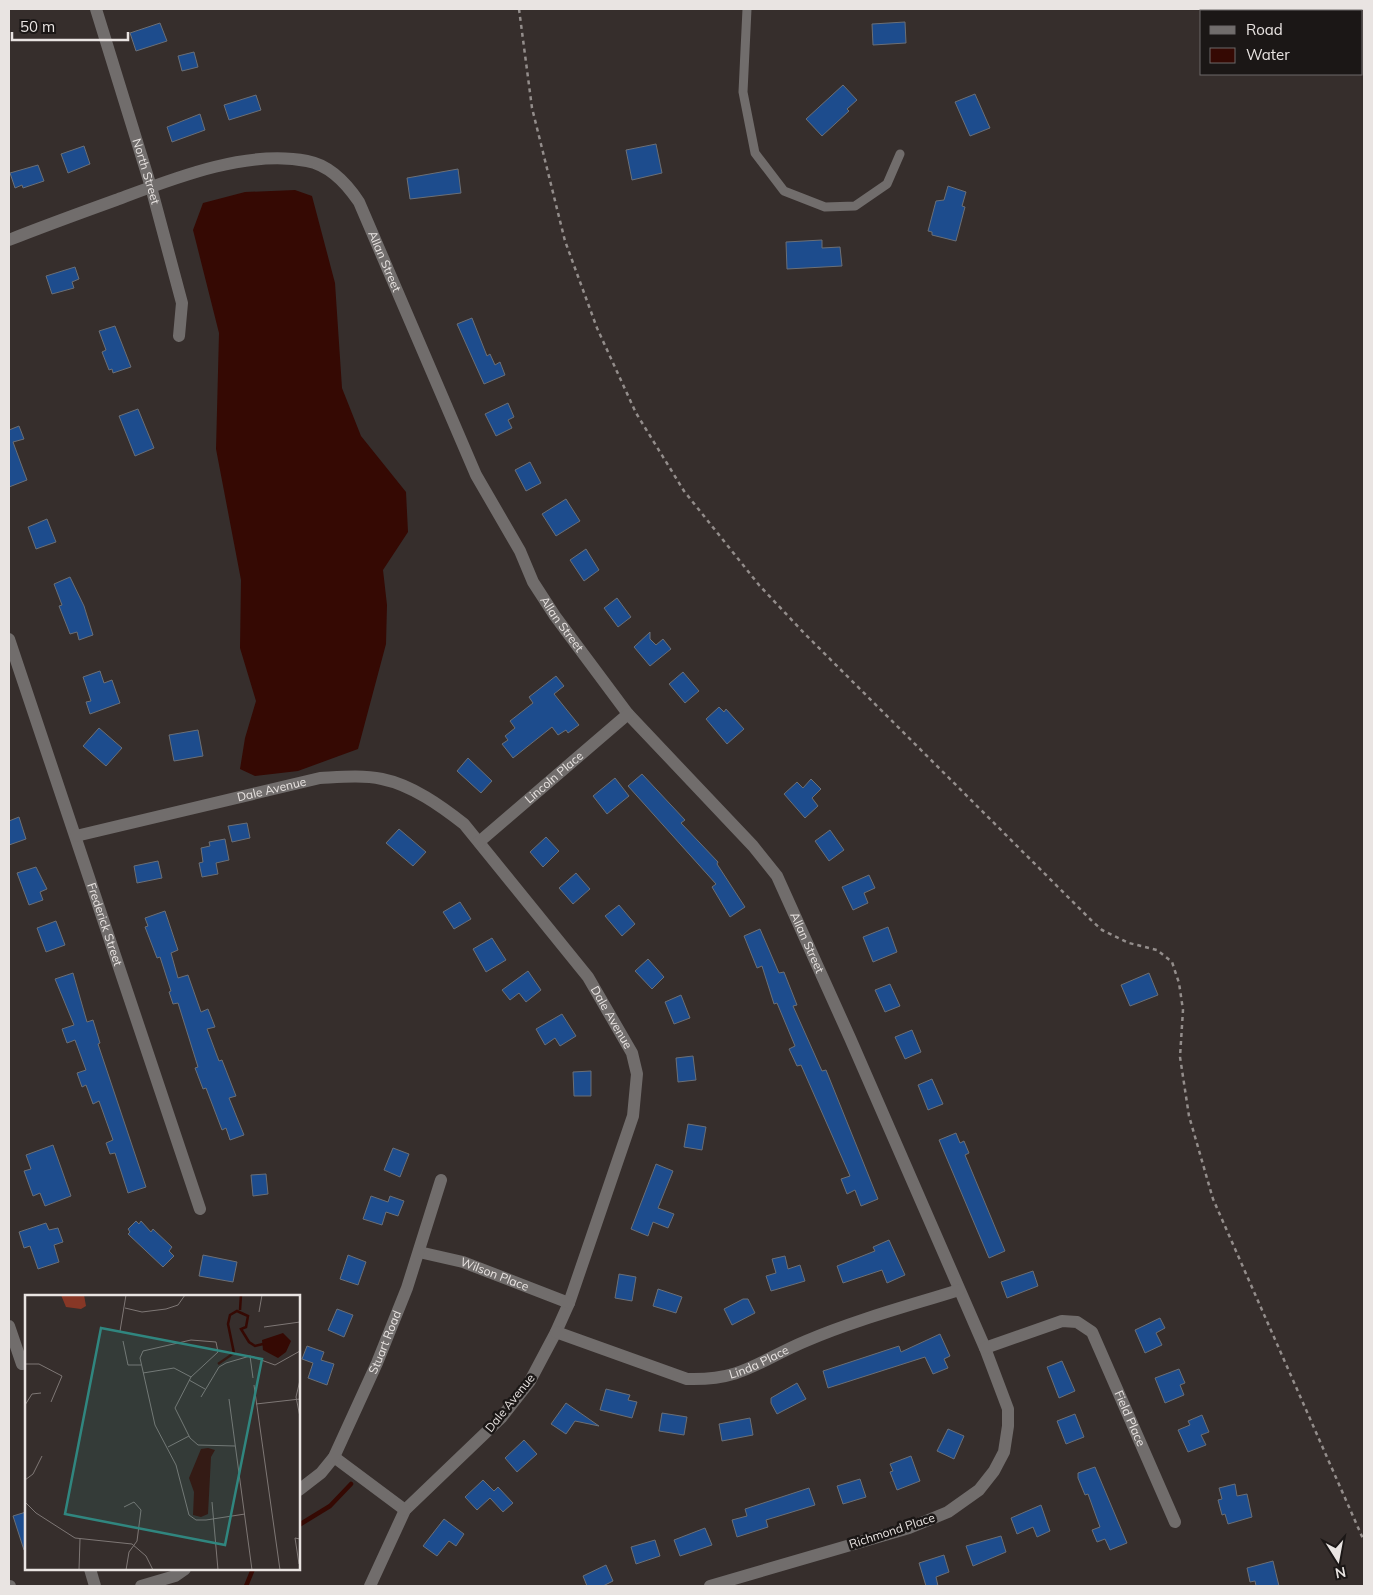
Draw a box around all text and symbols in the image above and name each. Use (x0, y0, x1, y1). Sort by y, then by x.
scale bar (12, 10, 129, 42)
legend (1200, 10, 1363, 75)
text: 50 m (20, 17, 55, 36)
text: Road (1246, 20, 1283, 39)
text: Water (1246, 45, 1290, 64)
street label: North Street (129, 137, 163, 206)
street label: Allan Street (365, 228, 405, 294)
street label: Allan Street (537, 593, 587, 655)
street label: Lincoln Place (521, 748, 586, 806)
street label: Dale Avenue (235, 774, 307, 804)
street label: Frederick Street (84, 881, 126, 968)
street label: Allan Street (787, 910, 828, 975)
street label: Dale Avenue (588, 983, 636, 1051)
street label: Wilson Place (458, 1254, 531, 1294)
inset map (25, 1295, 300, 1570)
street label: Stuart Road (365, 1308, 404, 1376)
street label: Linda Place (727, 1342, 791, 1382)
street label: Dale Avenue (482, 1371, 538, 1435)
street label: Field Place (1111, 1388, 1149, 1449)
street label: Richmond Place (847, 1510, 937, 1551)
north arrow (1313, 1535, 1363, 1585)
text: N (1334, 1563, 1347, 1583)

